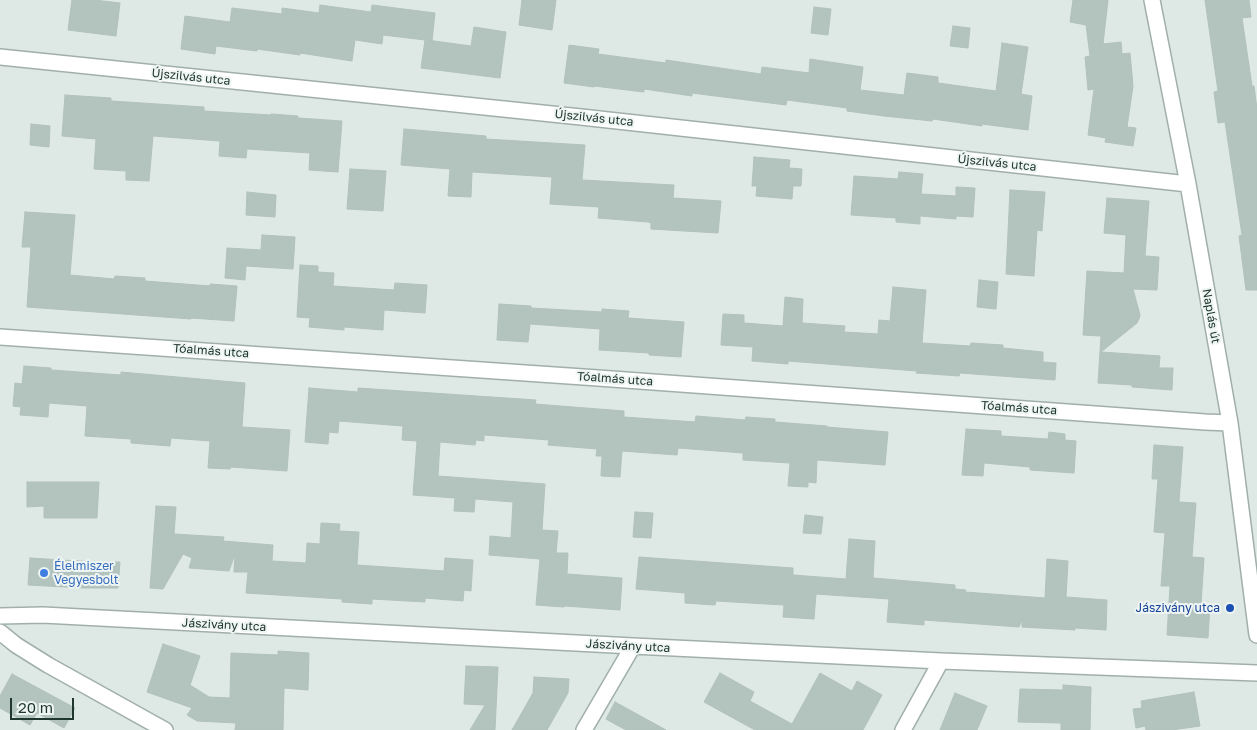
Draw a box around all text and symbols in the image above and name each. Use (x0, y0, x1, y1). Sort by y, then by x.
street label: Újszilvás utca (151, 66, 231, 88)
street label: Újszilvás utca (554, 107, 634, 129)
street label: Újszilvás utca (957, 152, 1037, 174)
street label: Naplás út (1199, 288, 1223, 344)
street label: Tóalmás utca (172, 341, 250, 361)
street label: Tóalmás utca (576, 369, 654, 389)
street label: Tóalmás utca (980, 398, 1058, 418)
place label: Élelmiszer Vegyesbolt (54, 559, 118, 587)
marker: Élelmiszer Vegyesbolt (38, 567, 50, 579)
place label: Jászivány utca (1135, 601, 1220, 615)
marker: Jászivány utca (1224, 602, 1236, 614)
street label: Jászivány utca (181, 616, 267, 634)
street label: Jászivány utca (585, 637, 671, 655)
scale bar (12, 688, 76, 720)
text: 20 m (18, 698, 53, 716)

